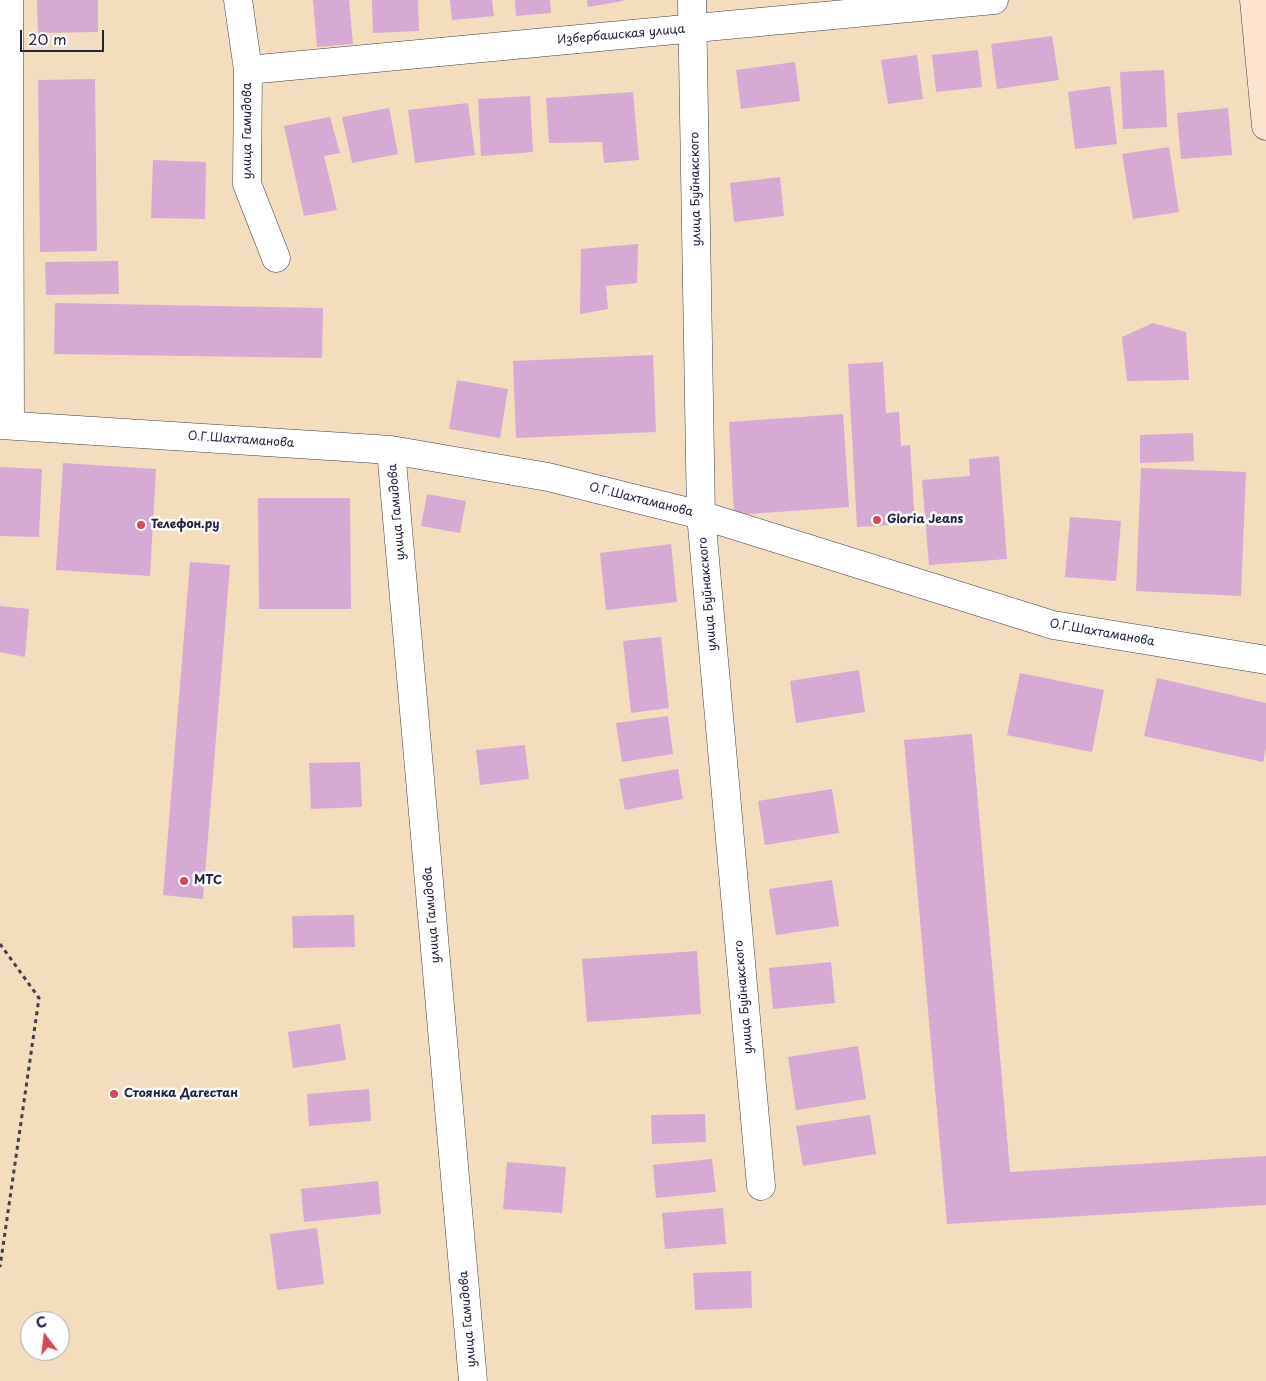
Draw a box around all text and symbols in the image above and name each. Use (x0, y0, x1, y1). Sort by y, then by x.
scale bar (22, 20, 106, 52)
street label: Избербашская улица (556, 22, 686, 48)
text: 20 m (28, 27, 67, 50)
street label: улица Гамидова (241, 83, 255, 179)
street label: улица Буйнакского (688, 132, 704, 246)
street label: О.Г.Шахтаманова (187, 429, 295, 451)
street label: улица Гамидова (386, 463, 408, 561)
street label: О.Г.Шахтаманова (587, 480, 695, 520)
place label: Gloria Jeans (887, 513, 963, 527)
marker: Gloria Jeans (871, 514, 883, 526)
place label: Телефон.ру (151, 518, 219, 532)
marker: Телефон.ру (135, 519, 147, 531)
street label: улица Буйнакского (696, 536, 720, 652)
street label: О.Г.Шахтаманова (1048, 617, 1156, 649)
street label: улица Гамидова (421, 866, 443, 964)
place label: МТС (194, 874, 222, 888)
marker: МТС (178, 875, 190, 887)
street label: улица Буйнакского (732, 939, 756, 1055)
place label: Стоянка Дагестан (124, 1087, 238, 1101)
marker: Стоянка Дагестан (108, 1088, 120, 1100)
street label: улица Гамидова (457, 1270, 479, 1368)
text: С (33, 1310, 49, 1333)
north arrow (20, 1311, 70, 1361)

